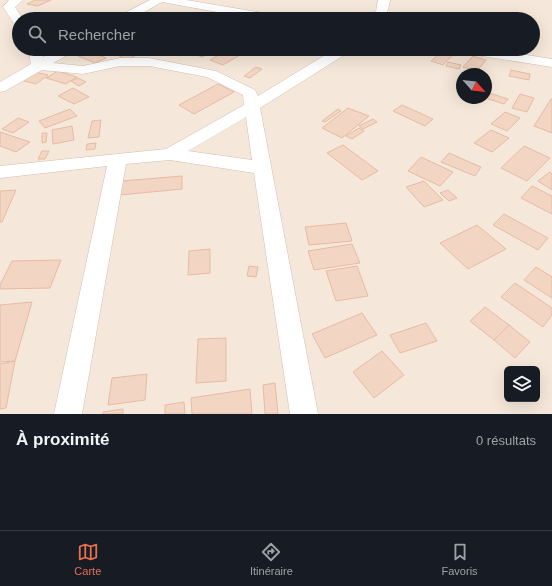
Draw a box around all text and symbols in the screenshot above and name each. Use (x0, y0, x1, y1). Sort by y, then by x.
search box (12, 12, 540, 56)
icon: search (26, 23, 48, 45)
text: Rechercher (58, 26, 136, 43)
north arrow (456, 68, 492, 104)
map controls (504, 366, 540, 402)
button: layers (504, 366, 540, 402)
text: À proximité (16, 430, 110, 449)
text: 0 résultats (476, 433, 536, 448)
tab: Carte (74, 541, 101, 577)
tab: Itinéraire (250, 541, 293, 577)
tab: Favoris (442, 541, 478, 577)

